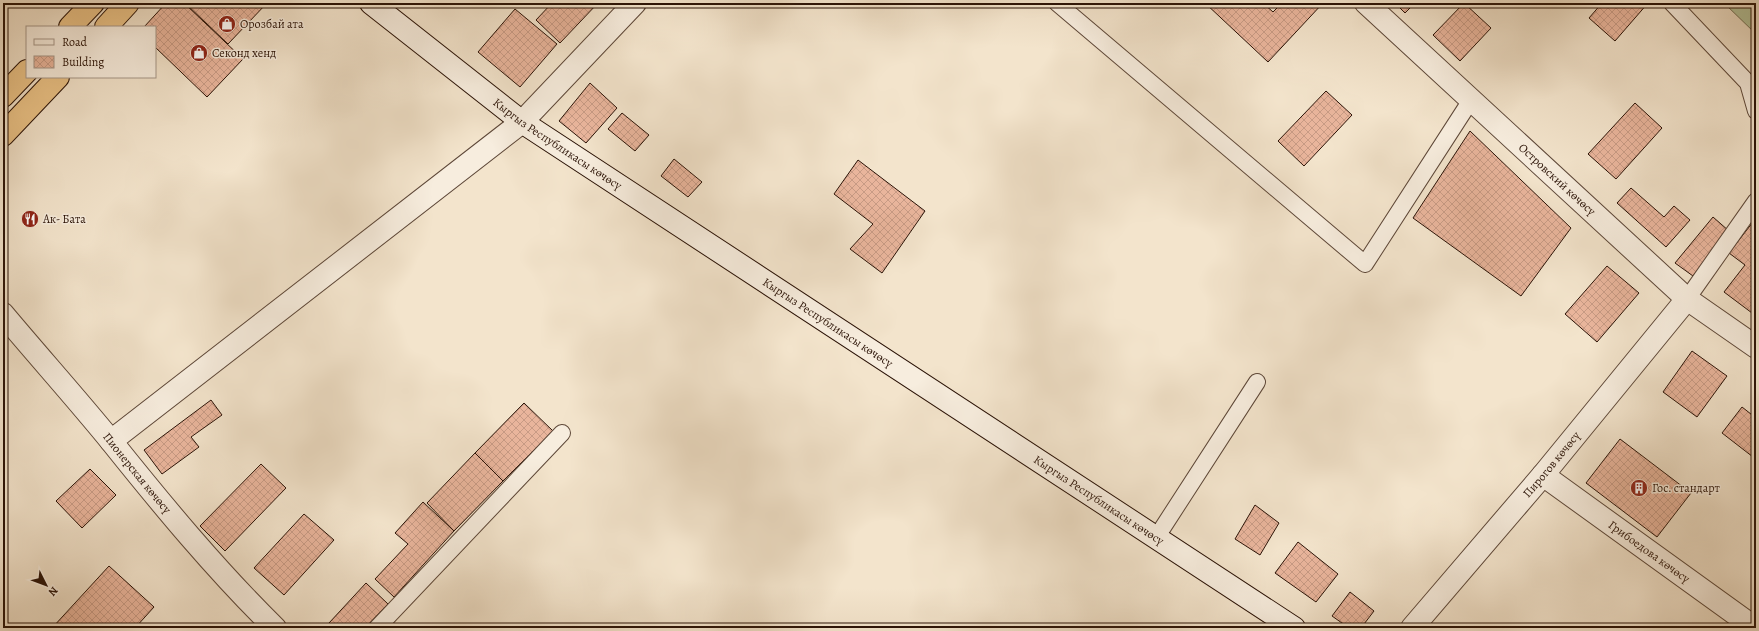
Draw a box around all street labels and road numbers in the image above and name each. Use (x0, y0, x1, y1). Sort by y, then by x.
street label: Кыргыз Республикасы көчөсү (490, 94, 626, 194)
street label: Островский көчөсү (1515, 140, 1600, 219)
street label: Кыргыз Республикасы көчөсү (760, 274, 897, 371)
street label: Пирогов көчөсү (1519, 427, 1584, 501)
street label: Пионерская көчөсү (99, 429, 175, 517)
street label: Кыргыз Республикасы көчөсү (1031, 452, 1168, 549)
street label: Грибоедова көчөсү (1605, 517, 1694, 587)

